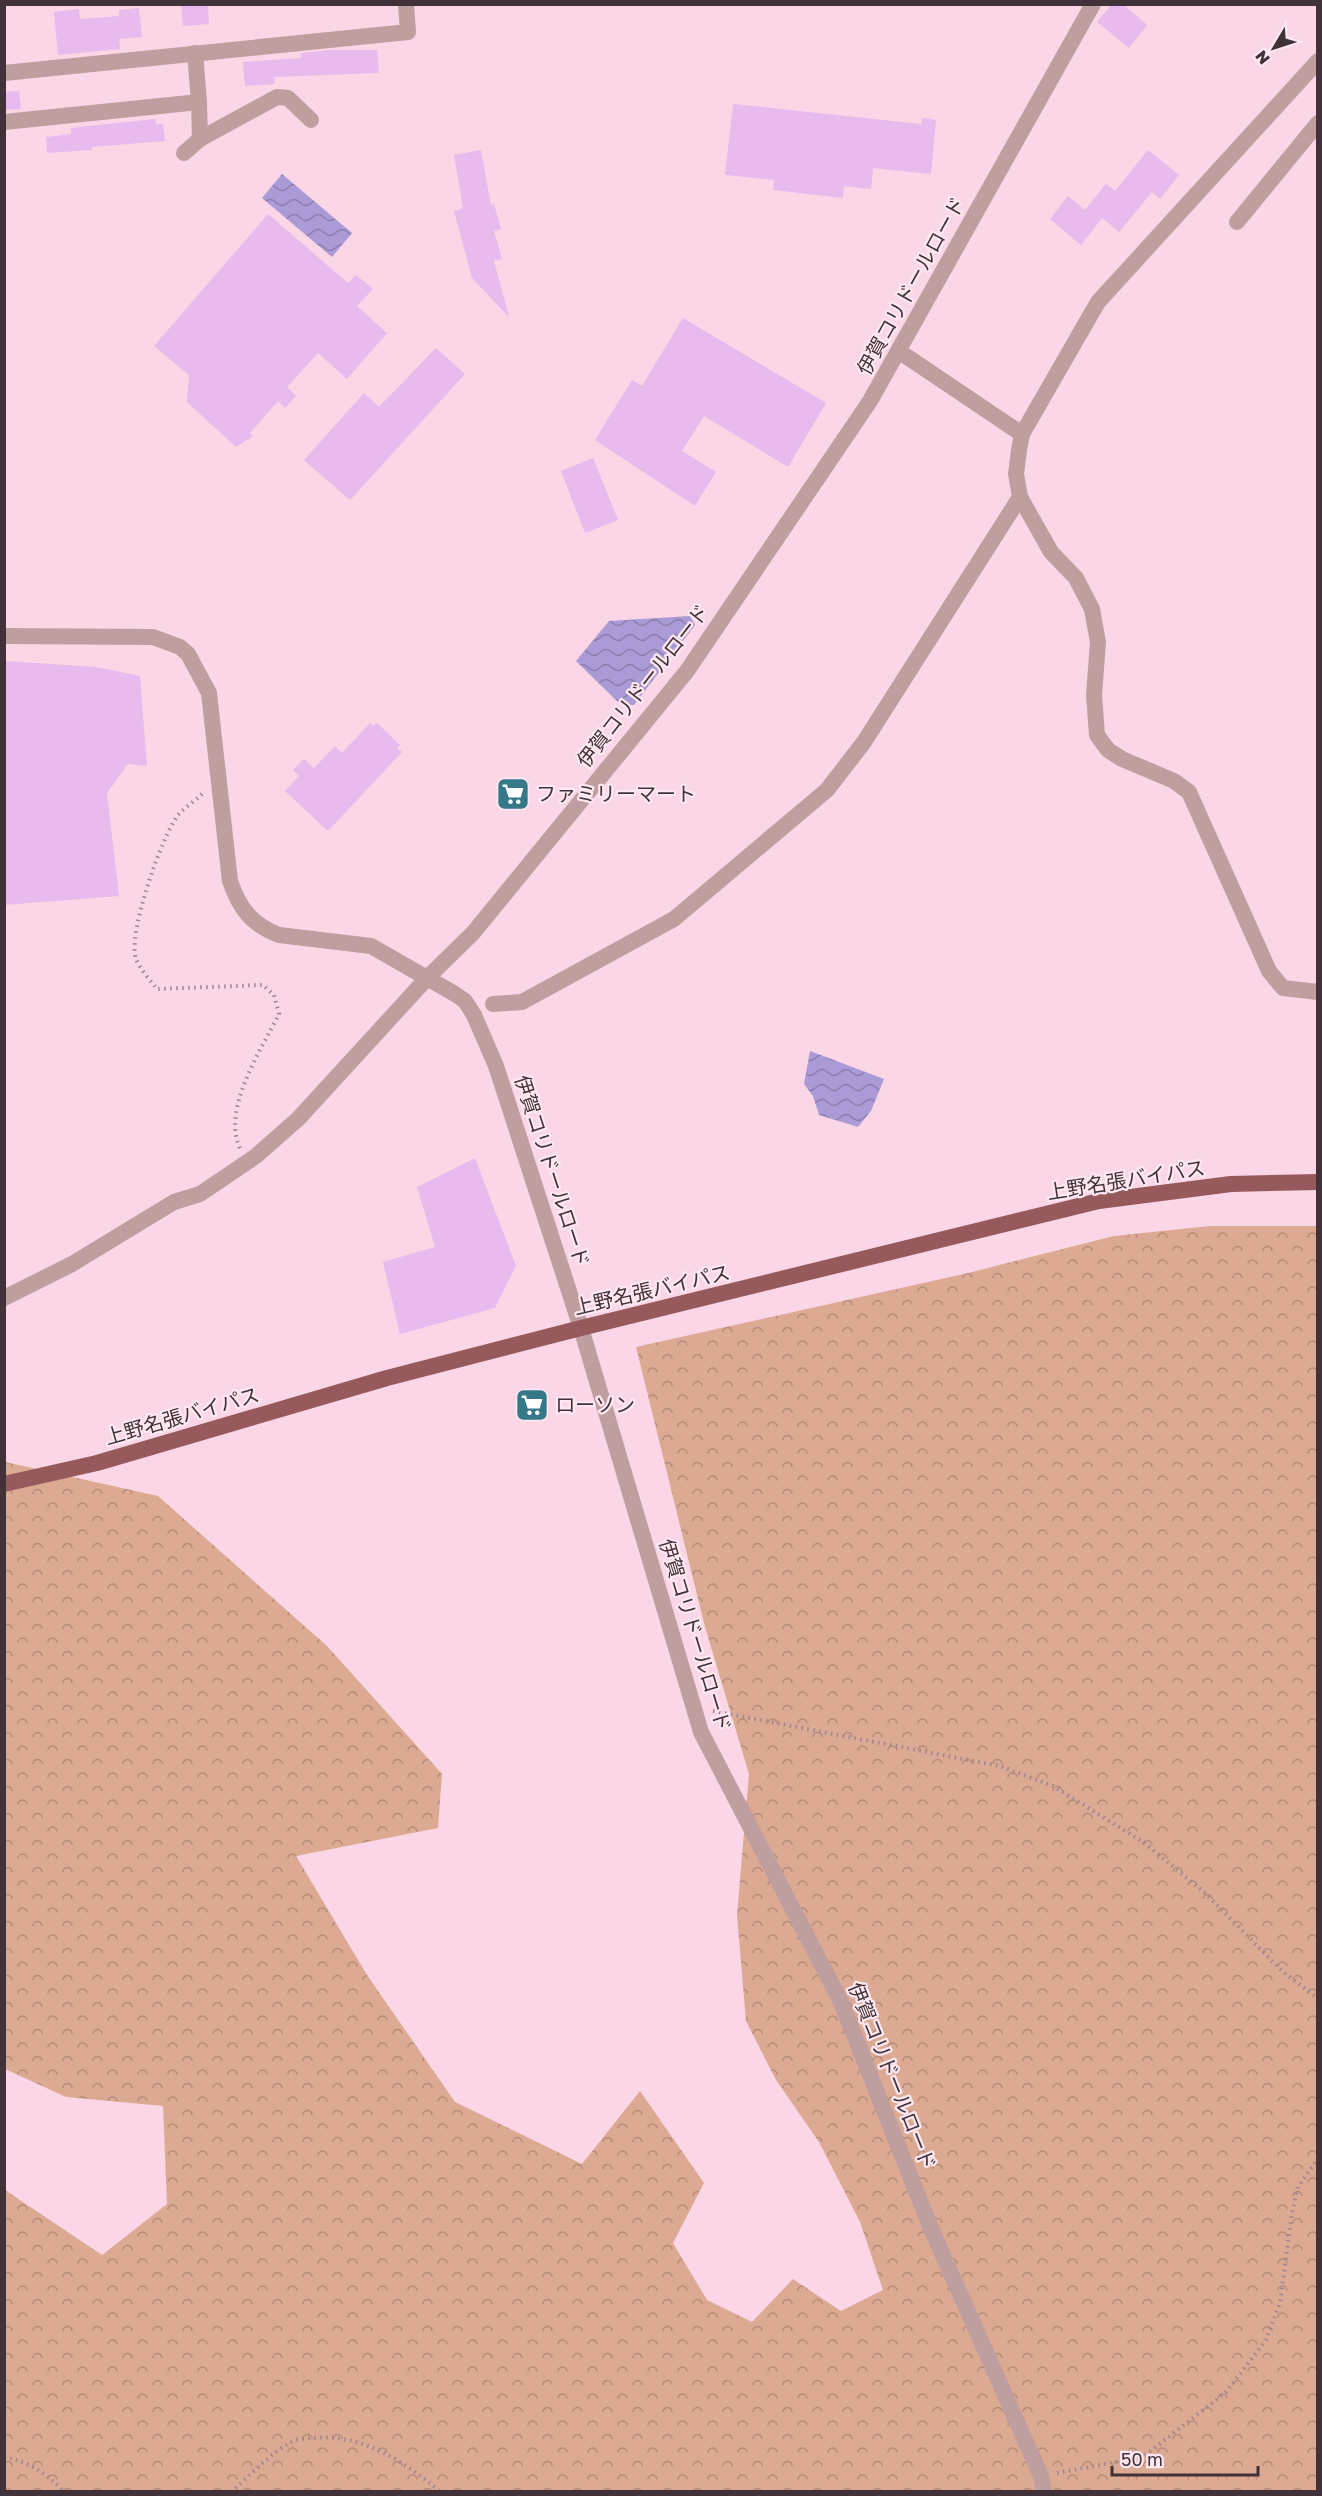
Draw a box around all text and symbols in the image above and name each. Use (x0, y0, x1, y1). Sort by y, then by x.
north arrow (1244, 18, 1304, 78)
text: N (1251, 46, 1274, 68)
street label: 伊賀コリドールロード (851, 192, 969, 379)
street label: 伊賀コリドールロード (571, 599, 713, 772)
supermarket icon: ファミリーマート (495, 776, 531, 812)
place label: ファミリーマート (536, 781, 696, 805)
street label: 伊賀コリドールロード (511, 1072, 595, 1270)
street label: 上野名張バイパス (1045, 1155, 1207, 1203)
street label: 上野名張バイパス (571, 1259, 732, 1319)
street label: 上野名張バイパス (102, 1382, 262, 1449)
supermarket icon: ローソン (514, 1387, 550, 1423)
place label: ローソン (555, 1392, 635, 1416)
street label: 伊賀コリドールロード (655, 1536, 737, 1734)
street label: 伊賀コリドールロード (844, 1978, 942, 2173)
scale bar (1112, 2439, 1258, 2477)
text: 50 m (1121, 2448, 1163, 2470)

